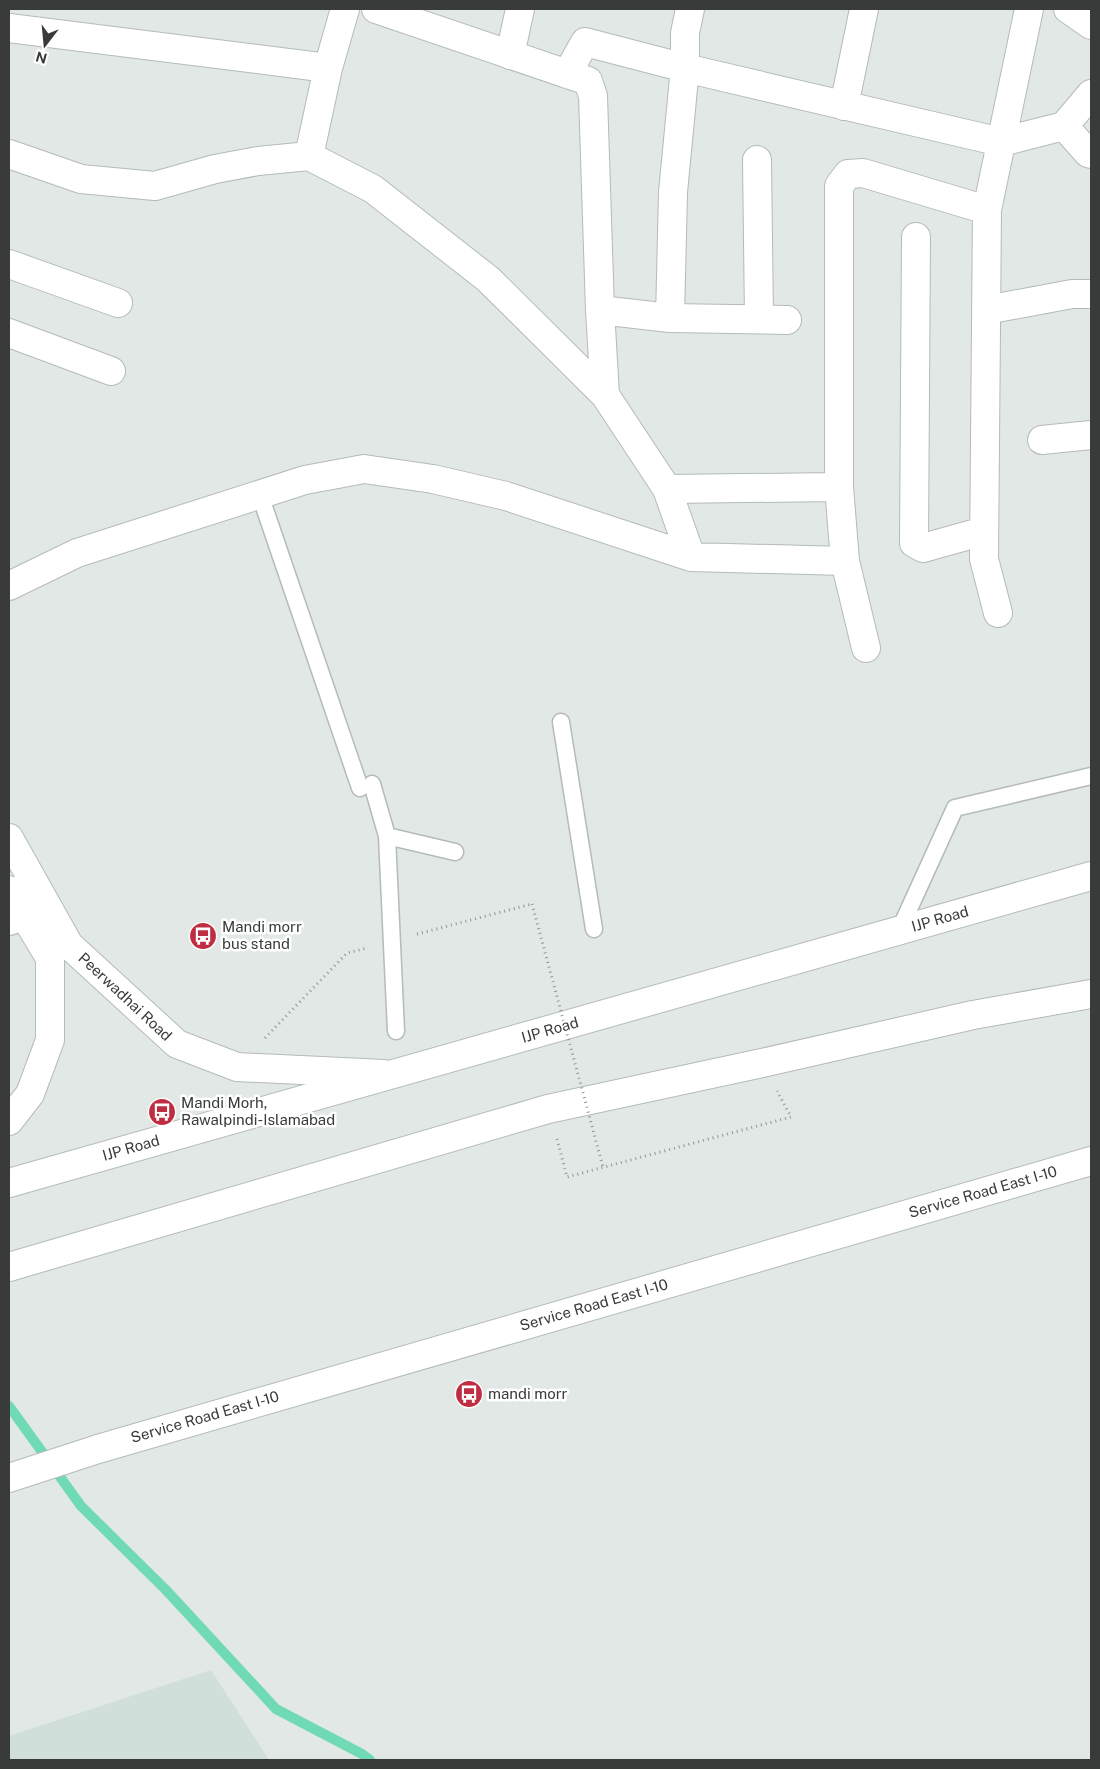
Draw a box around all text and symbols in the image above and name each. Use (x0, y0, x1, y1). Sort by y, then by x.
north arrow (20, 20, 70, 70)
text: N (34, 48, 49, 67)
street label: IJP Road (909, 902, 970, 935)
place label: Mandi morr bus stand (222, 918, 302, 952)
bus stop icon: Mandi morr bus stand (188, 921, 218, 951)
street label: Peerwadhai Road (75, 949, 175, 1044)
street label: IJP Road (519, 1013, 580, 1046)
place label: Mandi Morh, Rawalpindi-Islamabad (181, 1094, 335, 1128)
bus stop icon: Mandi Morh, Rawalpindi-Islamabad (147, 1097, 177, 1127)
street label: IJP Road (100, 1131, 161, 1164)
street label: Service Road East I-10 (907, 1162, 1059, 1221)
street label: Service Road East I-10 (518, 1275, 670, 1334)
bus stop icon: mandi morr (454, 1379, 484, 1409)
place label: mandi morr (488, 1385, 568, 1402)
street label: Service Road East I-10 (129, 1387, 281, 1446)

